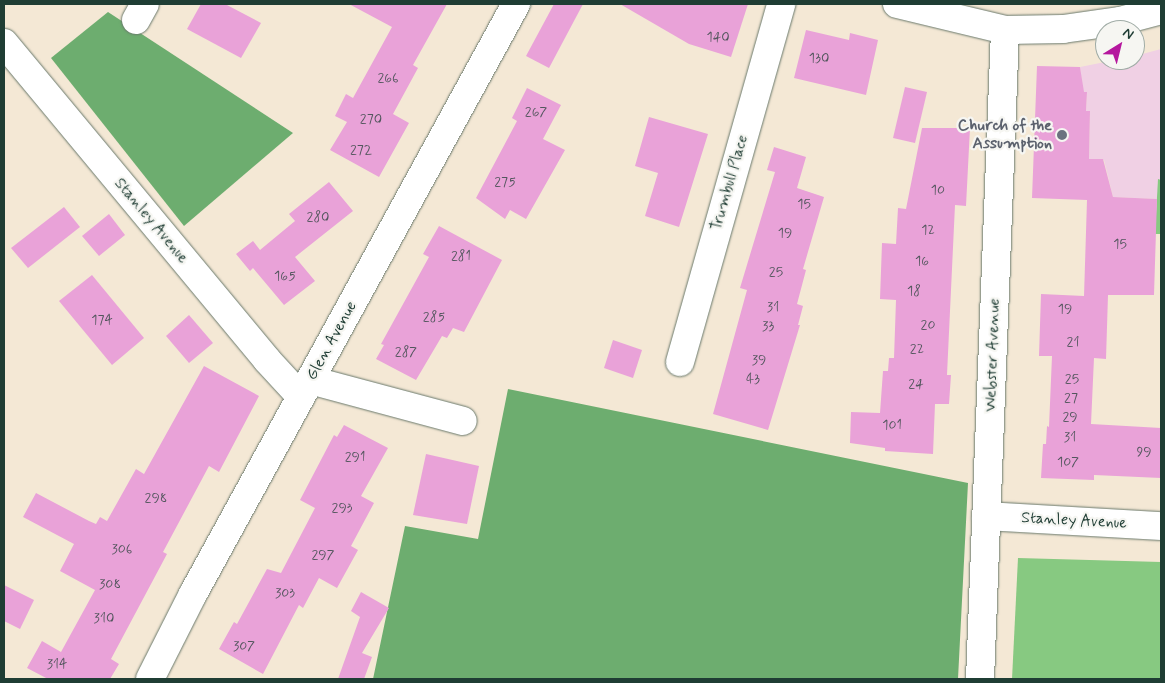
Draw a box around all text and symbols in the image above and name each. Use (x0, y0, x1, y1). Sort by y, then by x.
north arrow (1095, 20, 1145, 70)
text: N (1119, 24, 1137, 44)
house number: 140 (706, 29, 730, 45)
house number: 130 (809, 50, 829, 66)
house number: 266 (377, 70, 399, 86)
house number: 267 (525, 104, 547, 120)
house number: 270 (360, 111, 382, 127)
place label: Church of the Assumption (958, 116, 1052, 154)
marker: Church of the Assumption (1056, 129, 1068, 141)
street label: Trumbull Place (707, 133, 753, 233)
house number: 272 (350, 142, 372, 158)
street label: Stanley Avenue (108, 173, 194, 269)
house number: 275 (494, 174, 516, 190)
house number: 10 (931, 182, 945, 198)
house number: 15 (797, 196, 811, 212)
house number: 280 (307, 209, 329, 225)
house number: 12 (921, 222, 935, 238)
house number: 19 (778, 225, 792, 241)
house number: 15 (1113, 236, 1127, 252)
house number: 281 (451, 248, 471, 264)
house number: 16 (915, 253, 929, 269)
house number: 25 (769, 264, 783, 280)
house number: 165 (274, 268, 296, 284)
house number: 18 (907, 283, 921, 299)
street label: Glen Avenue (302, 297, 362, 385)
house number: 31 (767, 299, 779, 315)
street label: Webster Avenue (981, 299, 1005, 411)
house number: 19 (1058, 301, 1072, 317)
house number: 285 (423, 309, 445, 325)
house number: 174 (91, 312, 113, 328)
house number: 20 (921, 317, 935, 333)
house number: 33 (762, 318, 774, 334)
house number: 21 (1067, 334, 1079, 350)
house number: 22 (910, 341, 924, 357)
house number: 287 (395, 344, 417, 360)
house number: 39 (752, 352, 766, 368)
house number: 43 (746, 371, 760, 387)
house number: 25 (1065, 371, 1079, 387)
house number: 24 (908, 376, 924, 392)
house number: 27 (1064, 390, 1078, 406)
house number: 29 (1062, 409, 1078, 425)
house number: 101 (882, 417, 902, 433)
house number: 31 (1064, 429, 1076, 445)
house number: 99 (1136, 444, 1152, 460)
house number: 291 (345, 449, 365, 465)
house number: 107 (1057, 454, 1079, 470)
house number: 298 (145, 490, 167, 506)
house number: 293 (332, 500, 352, 516)
street label: Stanley Avenue (1019, 509, 1129, 533)
house number: 306 (112, 541, 132, 557)
house number: 297 (311, 547, 335, 563)
house number: 308 (99, 576, 121, 592)
house number: 303 (275, 585, 295, 601)
house number: 310 (94, 610, 114, 626)
house number: 307 (233, 638, 255, 654)
house number: 314 (47, 656, 67, 672)

